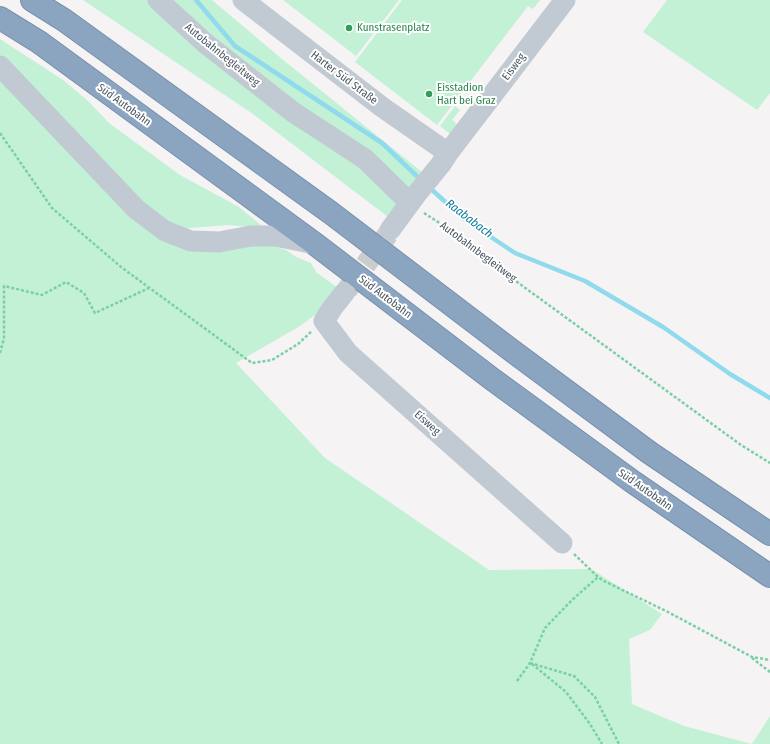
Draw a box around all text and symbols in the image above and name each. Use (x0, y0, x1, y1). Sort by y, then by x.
street label: Autobahnbegleitweg (182, 21, 262, 89)
place label: Kunstrasenplatz (357, 21, 429, 35)
marker: Kunstrasenplatz (344, 23, 354, 33)
street label: Harter Süd Straße (308, 49, 380, 107)
street label: Eisweg (500, 51, 528, 83)
street label: Süd Autobahn (95, 81, 153, 129)
place label: Eisstadion Hart bei Graz (437, 81, 495, 107)
marker: Eisstadion Hart bei Graz (424, 89, 434, 99)
water label: Raababach (443, 197, 495, 241)
street label: Autobahnbegleitweg (437, 219, 519, 285)
street label: Süd Autobahn (356, 273, 414, 321)
street label: Eisweg (411, 408, 443, 438)
street label: Süd Autobahn (615, 466, 675, 514)

